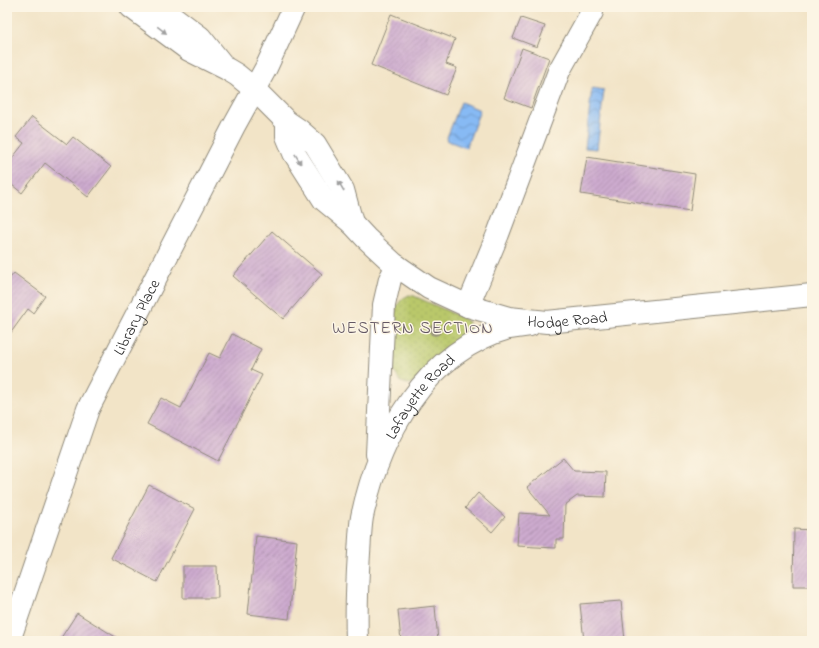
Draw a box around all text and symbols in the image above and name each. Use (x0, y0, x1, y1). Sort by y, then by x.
one-way arrow (157, 26, 168, 34)
one-way arrow (294, 154, 302, 164)
one-way arrow (337, 180, 344, 192)
street label: Library Place (108, 275, 167, 360)
street label: Hodge Road (526, 306, 609, 336)
district label: WESTERN SECTION (332, 316, 494, 341)
street label: Lafayette Road (380, 349, 461, 444)

